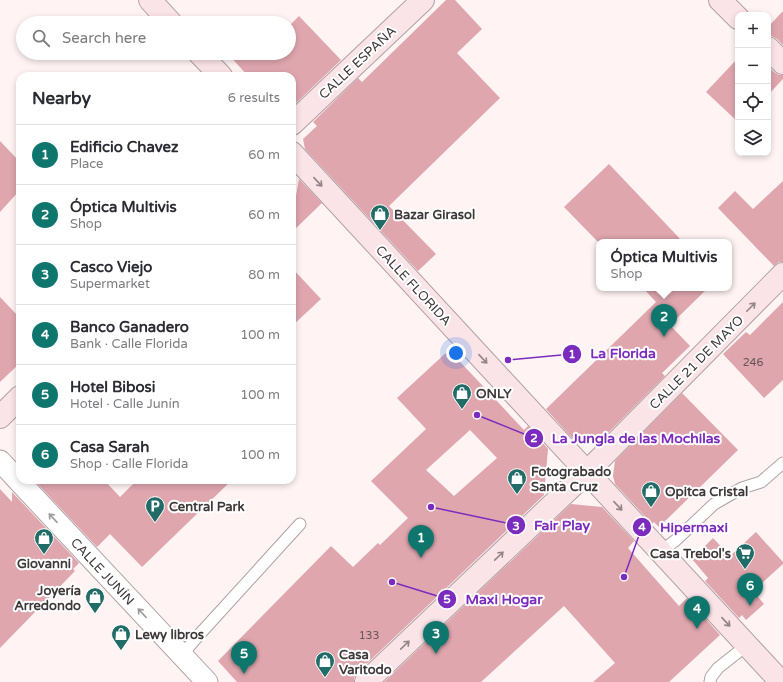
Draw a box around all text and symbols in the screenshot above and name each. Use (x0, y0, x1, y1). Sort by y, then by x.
map controls (735, 12, 771, 156)
button: + (735, 12, 771, 48)
search box (16, 16, 296, 60)
street label: CALLE ESPAÑA (316, 23, 400, 103)
icon: search (30, 27, 52, 49)
text: Search here (62, 29, 146, 47)
button: − (735, 48, 771, 84)
button: locate (735, 84, 771, 120)
text: Nearby (32, 88, 91, 109)
text: 6 results (228, 90, 280, 106)
button: layers (735, 120, 771, 156)
text: Edificio Chavez (70, 138, 179, 156)
text: 1 (41, 147, 49, 163)
text: 60 m (248, 147, 280, 163)
text: Place (70, 156, 103, 172)
one-way arrow (314, 176, 323, 187)
text: Óptica Multivis (70, 198, 177, 216)
shop icon: Bazar Girasol (369, 203, 391, 231)
text: 2 (41, 207, 49, 223)
text: 60 m (248, 207, 280, 223)
place label: Bazar Girasol (394, 207, 475, 223)
text: Shop (70, 216, 102, 232)
popup (596, 239, 732, 291)
street label: CALLE FLORIDA (372, 242, 455, 329)
text: Óptica Multivis (611, 248, 717, 266)
text: Casco Viejo (70, 258, 152, 276)
text: Shop (611, 266, 643, 282)
text: 3 (41, 267, 49, 283)
text: 80 m (248, 267, 280, 283)
text: Supermarket (70, 276, 150, 292)
one-way arrow (746, 302, 755, 312)
pin: 2 (651, 304, 677, 337)
street label: CALLE 21 DE MAYO (646, 312, 746, 412)
text: Banco Ganadero (70, 318, 189, 336)
text: 4 (41, 327, 49, 343)
text: 100 m (240, 327, 280, 343)
text: Bank · Calle Florida (70, 336, 188, 352)
callout: La Florida (562, 341, 664, 367)
your location (446, 343, 466, 363)
text: La Florida (590, 345, 656, 362)
text: 1 (568, 347, 576, 361)
one-way arrow (478, 354, 487, 364)
house number: 246 (743, 356, 763, 369)
text: Hotel Bibosi (70, 378, 155, 396)
shop icon: ONLY (451, 382, 473, 410)
place label: ONLY (476, 386, 512, 402)
text: 5 (41, 387, 49, 403)
text: 100 m (240, 387, 280, 403)
text: Hotel · Calle Junín (70, 396, 180, 412)
callout: La Jungla de las Mochilas (524, 425, 728, 451)
text: La Jungla de las Mochilas (552, 430, 721, 447)
text: 2 (530, 431, 538, 445)
text: Casa Sarah (70, 438, 149, 456)
text: 6 (41, 447, 49, 463)
text: 100 m (240, 447, 280, 463)
text: Shop · Calle Florida (70, 456, 188, 472)
place label: Fotograbado Santa Cruz (531, 464, 611, 495)
shop icon: Fotograbado Santa Cruz (506, 467, 528, 495)
shop icon: Opitca Cristal (640, 480, 662, 508)
place label: Opitca Cristal (665, 484, 748, 500)
parking icon: Central Park (144, 495, 166, 523)
place label: Central Park (169, 499, 245, 515)
one-way arrow (614, 501, 623, 511)
callout: Fair Play (506, 512, 598, 538)
one-way arrow (48, 513, 58, 523)
callout: Hipermaxi (632, 514, 736, 540)
text: Fair Play (534, 517, 590, 534)
text: 3 (512, 519, 520, 533)
text: Hipermaxi (660, 519, 728, 536)
text: 4 (638, 520, 646, 534)
pin: 1 (408, 525, 434, 558)
shop icon: Giovanni (33, 527, 55, 555)
street label: CALLE JUNÍN (67, 535, 137, 609)
supermarket icon: Casa Trebol's (734, 542, 756, 570)
place label: Casa Trebol's (650, 546, 731, 562)
one-way arrow (494, 551, 504, 561)
place label: Giovanni (17, 556, 71, 572)
pin: 6 (737, 573, 763, 606)
place label: Joyería Arredondo (14, 583, 81, 614)
shop icon: Joyería Arredondo (84, 586, 106, 614)
callout: Maxi Hogar (437, 586, 550, 612)
text: Maxi Hogar (465, 591, 543, 608)
text: 5 (443, 592, 451, 606)
pin: 4 (684, 596, 710, 629)
one-way arrow (137, 608, 147, 618)
one-way arrow (721, 617, 731, 627)
pin: 3 (423, 621, 449, 654)
shop icon: Lewy libros (110, 623, 132, 651)
place label: Lewy libros (135, 627, 204, 643)
house number: 133 (359, 629, 379, 642)
pin: 5 (231, 641, 257, 674)
one-way arrow (399, 641, 410, 650)
place label: Casa Varitodo (339, 647, 392, 678)
shop icon: Casa Varitodo (314, 650, 336, 678)

